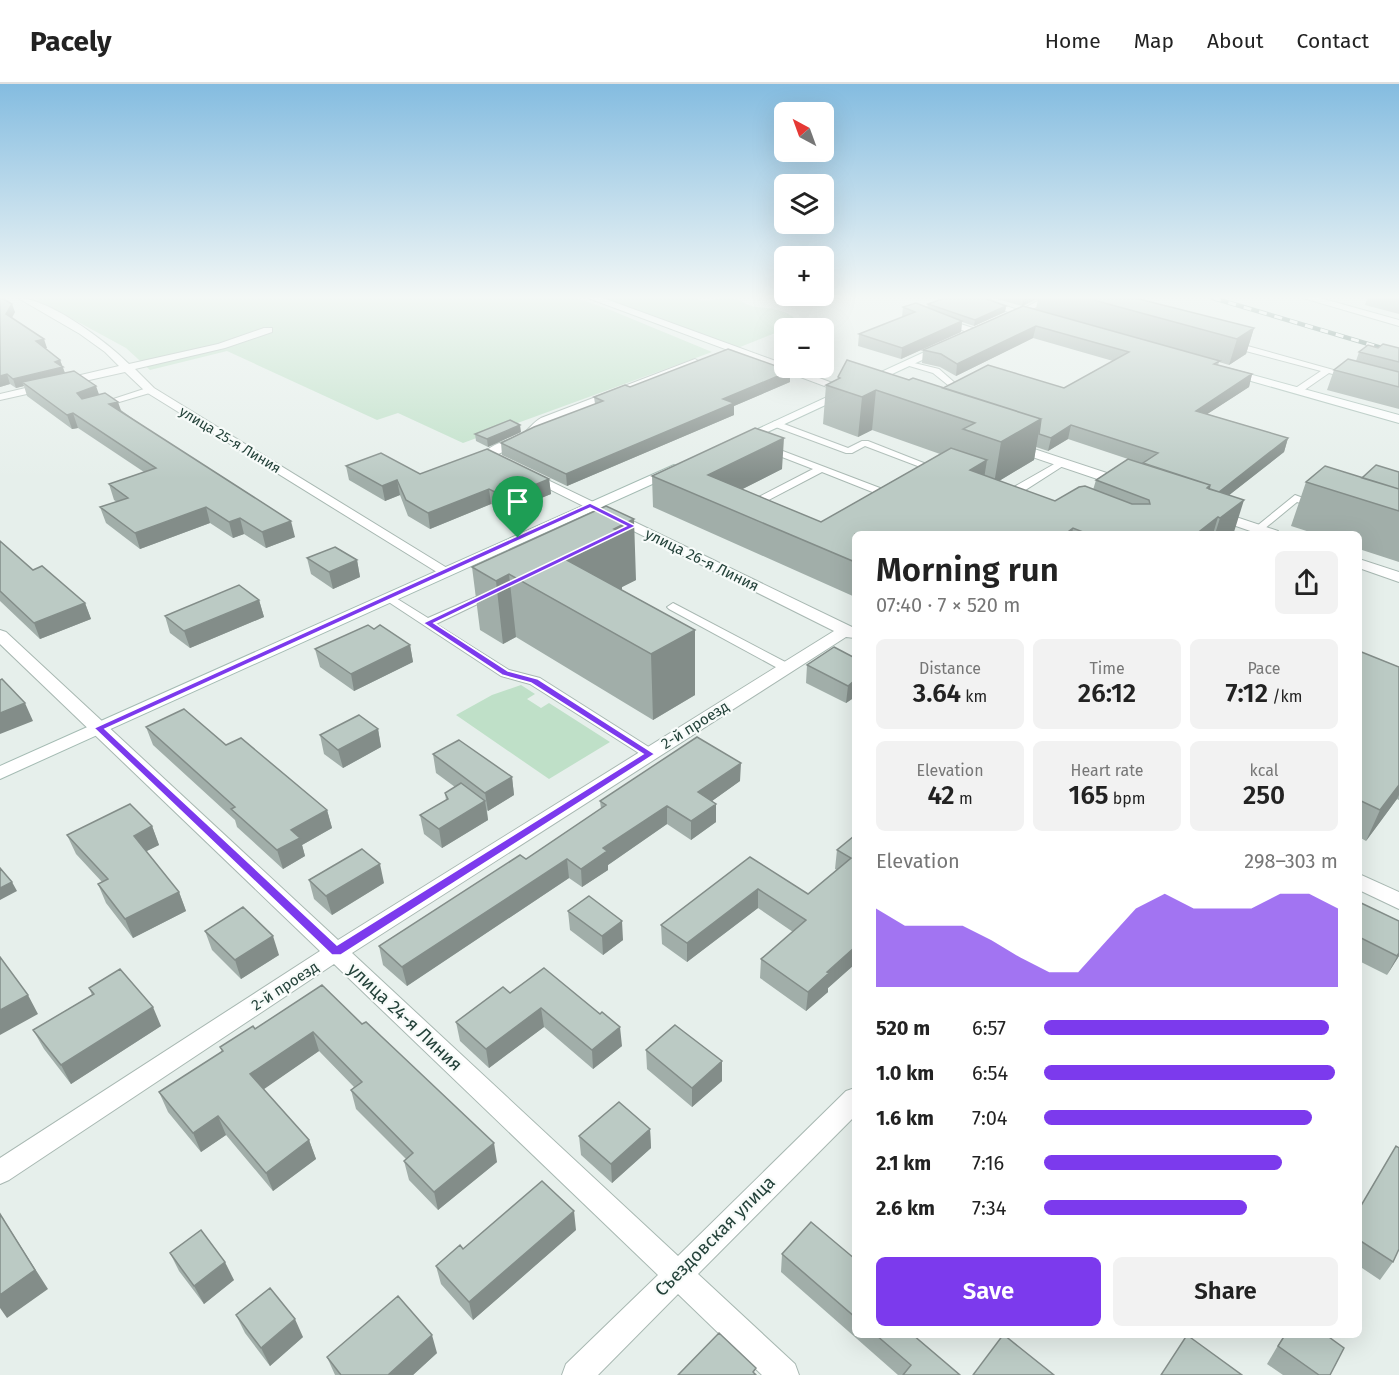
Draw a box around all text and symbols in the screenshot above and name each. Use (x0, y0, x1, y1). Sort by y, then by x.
text: Pacely (30, 25, 112, 58)
text: Home (1045, 28, 1101, 54)
text: Map (1134, 28, 1174, 54)
text: About (1207, 28, 1264, 54)
text: Contact (1297, 28, 1369, 54)
north arrow (774, 102, 834, 162)
map controls (774, 102, 834, 378)
button: layers (774, 174, 834, 234)
button: + (774, 246, 834, 306)
button: − (774, 318, 834, 378)
street label: улица 25-я Линия (176, 403, 284, 477)
pin (492, 476, 543, 538)
icon: arrive (501, 485, 534, 518)
street label: улица 26-я Линия (642, 525, 762, 595)
text: Morning run (876, 550, 1059, 590)
button: share (1275, 551, 1338, 614)
text: 07:40 · 7 × 520 m (876, 593, 1020, 617)
text: Distance (919, 659, 981, 678)
text: Time (1089, 659, 1125, 678)
text: Pace (1247, 659, 1281, 678)
text: 3.64 (913, 678, 961, 709)
text: 26:12 (1078, 678, 1136, 709)
text: 7:12 (1226, 678, 1268, 709)
text: km (961, 687, 987, 706)
text: /km (1268, 687, 1302, 706)
street label: 2-й проезд (658, 697, 732, 753)
text: Elevation (916, 761, 984, 780)
text: Heart rate (1071, 761, 1143, 780)
text: kcal (1250, 761, 1278, 780)
text: 42 (927, 780, 955, 811)
text: 165 (1069, 780, 1108, 811)
text: 250 (1243, 780, 1285, 811)
text: m (955, 789, 973, 808)
text: bpm (1108, 789, 1145, 808)
text: Elevation (876, 849, 960, 873)
text: 298–303 m (1244, 849, 1338, 873)
street label: 2-й проезд (248, 958, 322, 1014)
street label: улица 24-я Линия (343, 958, 467, 1076)
text: 520 m (876, 1016, 930, 1040)
text: 6:57 (972, 1016, 1006, 1040)
text: 1.0 km (876, 1061, 934, 1085)
text: 6:54 (972, 1061, 1008, 1085)
text: 1.6 km (876, 1106, 934, 1130)
text: 7:04 (972, 1106, 1007, 1130)
text: 2.1 km (876, 1151, 931, 1175)
text: 7:16 (972, 1151, 1004, 1175)
street label: Съездовская улица (650, 1171, 780, 1301)
text: 2.6 km (876, 1196, 935, 1220)
text: 7:34 (972, 1196, 1006, 1220)
button: Save (876, 1257, 1101, 1326)
button: Share (1113, 1257, 1338, 1326)

